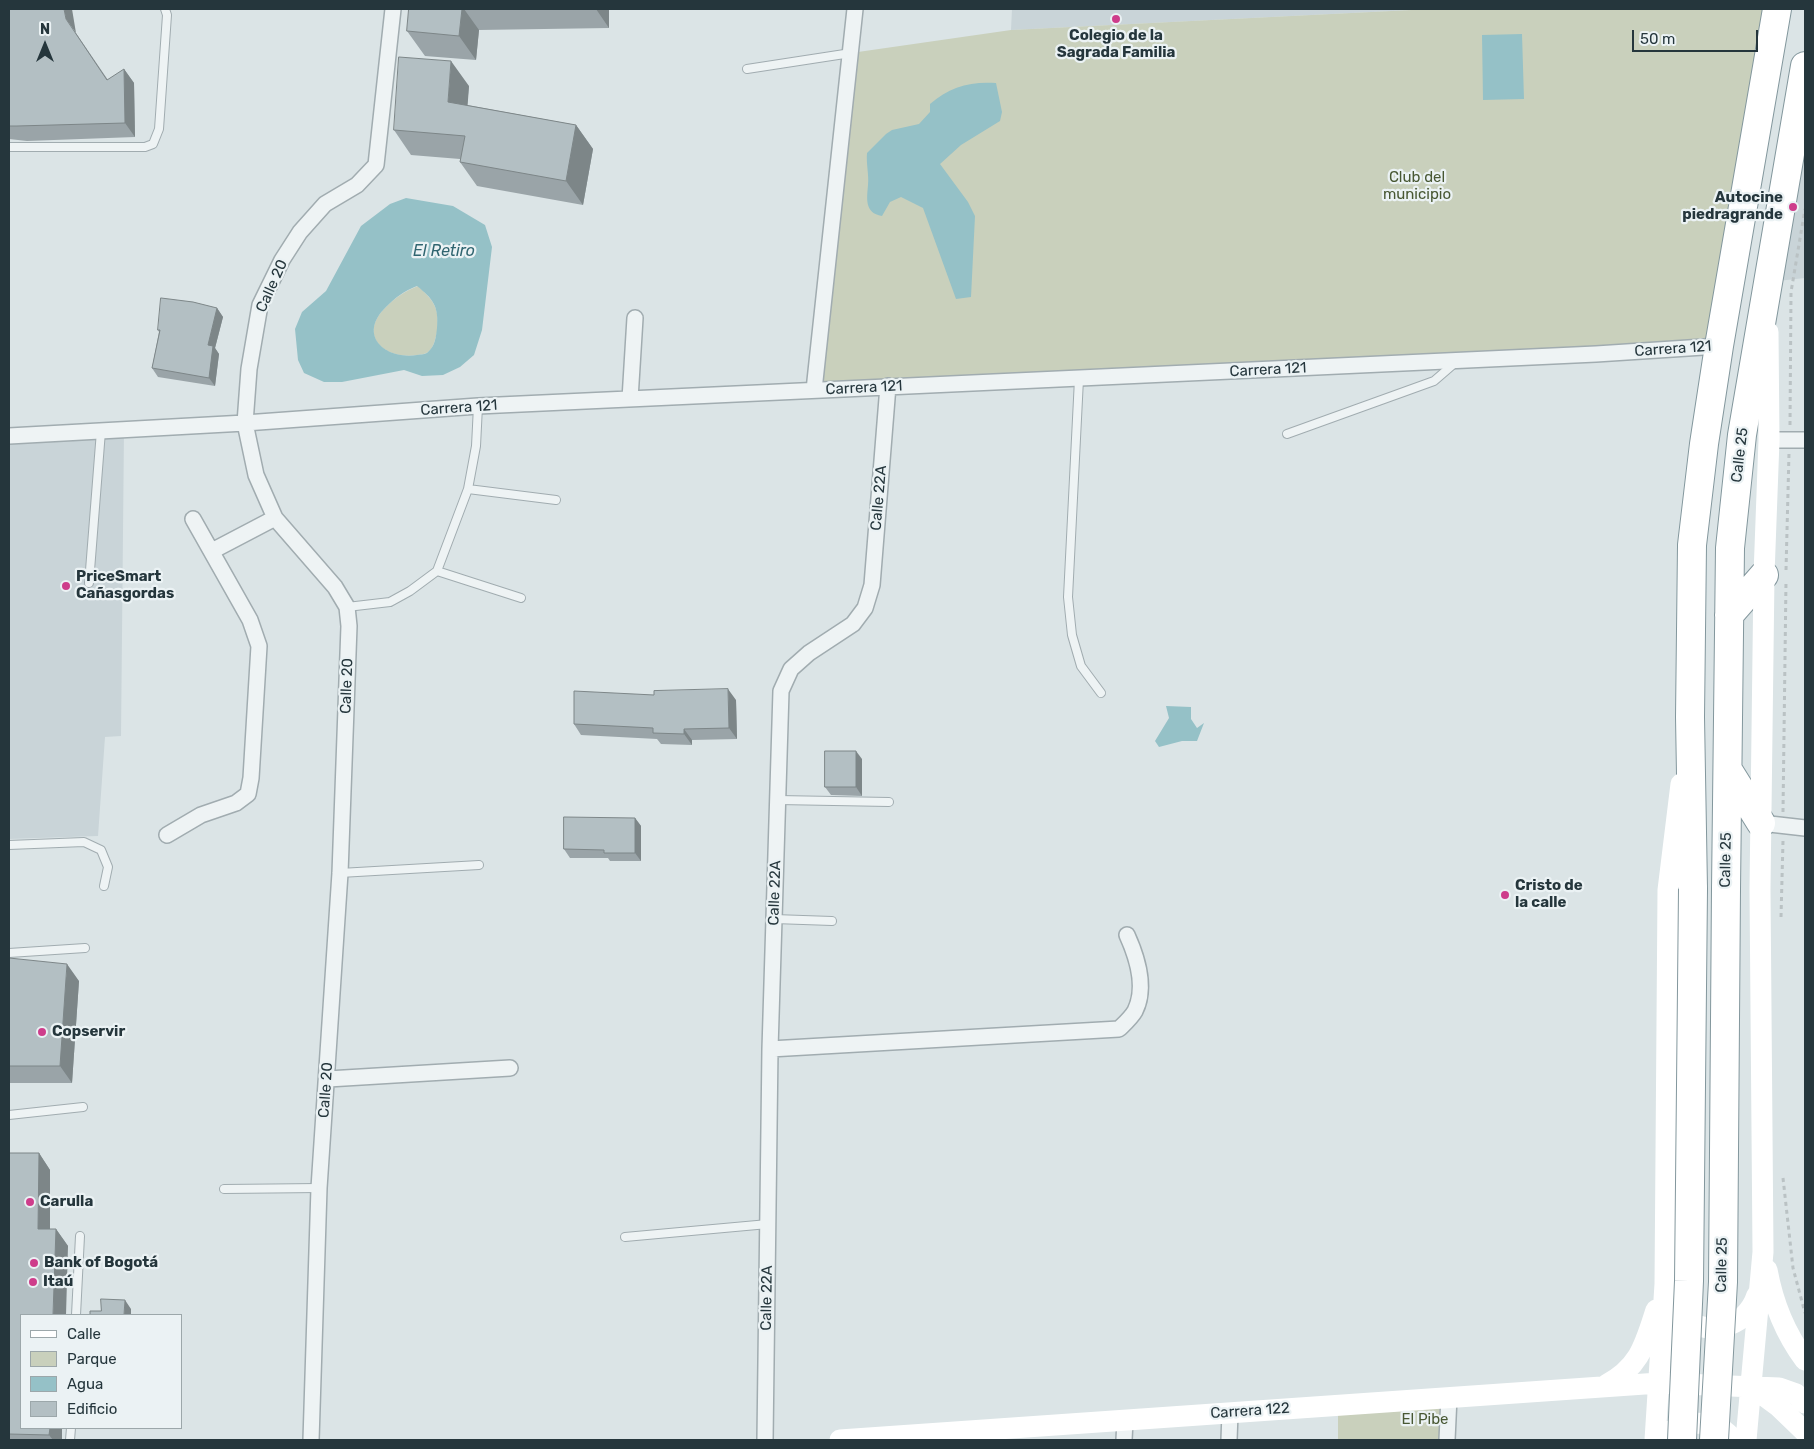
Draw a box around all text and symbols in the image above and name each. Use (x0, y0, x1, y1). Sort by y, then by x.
marker: Colegio de la Sagrada Familia (1110, 13, 1122, 25)
north arrow (20, 20, 70, 70)
scale bar (1634, 20, 1760, 52)
text: N (40, 21, 50, 38)
place label: Colegio de la Sagrada Familia (1057, 27, 1175, 62)
text: 50 m (1640, 30, 1675, 48)
park label: Club del municipio (1383, 169, 1451, 204)
place label: Autocine piedragrande (1682, 189, 1783, 224)
marker: Autocine piedragrande (1787, 201, 1799, 213)
water label: El Retiro (413, 241, 475, 261)
street label: Calle 20 (252, 257, 292, 315)
street label: Carrera 121 (1634, 337, 1712, 361)
street label: Carrera 121 (1229, 359, 1307, 381)
street label: Carrera 121 (825, 377, 903, 399)
street label: Carrera 121 (420, 396, 498, 420)
street label: Calle 25 (1728, 426, 1752, 484)
street label: Calle 22A (867, 465, 891, 531)
place label: PriceSmart Cañasgordas (76, 568, 174, 603)
marker: PriceSmart Cañasgordas (60, 580, 72, 592)
street label: Calle 20 (337, 658, 357, 714)
street label: Calle 25 (1717, 832, 1735, 888)
street label: Calle 22A (765, 860, 785, 926)
place label: Cristo de la calle (1515, 877, 1583, 912)
marker: Cristo de la calle (1499, 889, 1511, 901)
place label: Copservir (52, 1023, 125, 1041)
marker: Copservir (36, 1026, 48, 1038)
street label: Calle 20 (315, 1061, 337, 1119)
place label: Carulla (40, 1193, 93, 1211)
marker: Carulla (24, 1196, 36, 1208)
street label: Calle 25 (1713, 1237, 1731, 1293)
place label: Bank of Bogotá (44, 1254, 158, 1272)
marker: Bank of Bogotá (28, 1257, 40, 1269)
street label: Calle 22A (757, 1265, 777, 1331)
place label: Itaú (43, 1273, 73, 1291)
marker: Itaú (27, 1276, 39, 1288)
legend (20, 1314, 182, 1429)
text: Calle (67, 1325, 101, 1343)
text: Parque (67, 1350, 117, 1368)
text: Agua (67, 1375, 103, 1393)
street label: Carrera 122 (1210, 1399, 1290, 1423)
text: Edificio (67, 1400, 117, 1418)
park label: El Pibe (1402, 1411, 1448, 1429)

